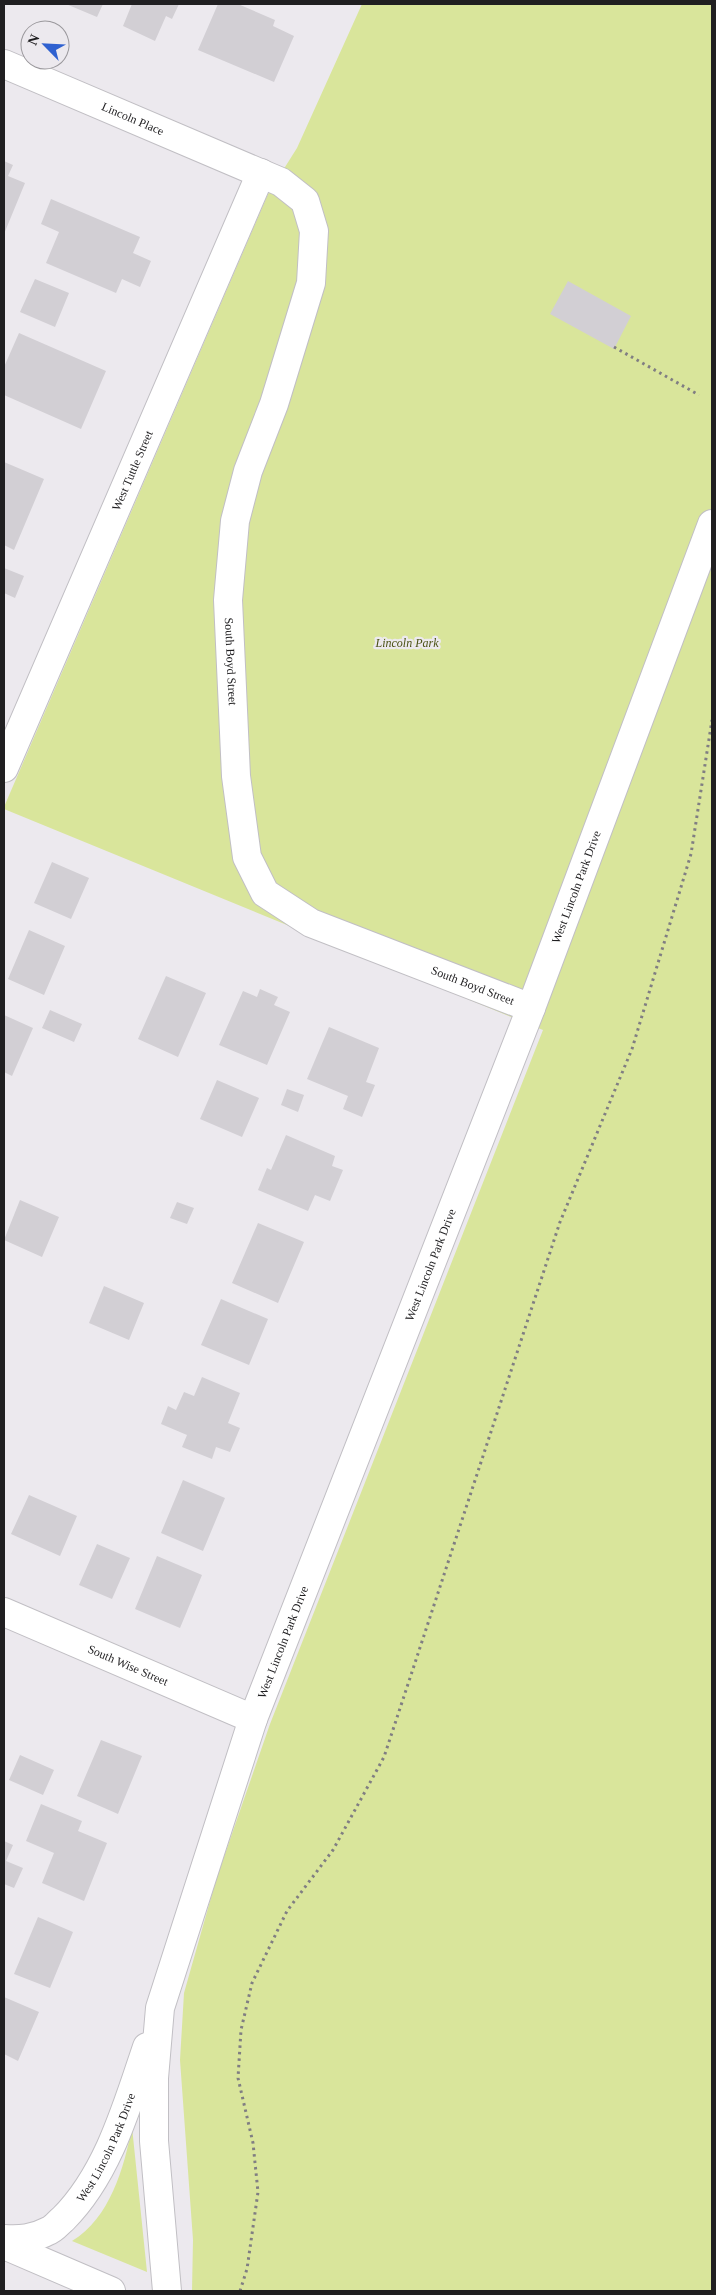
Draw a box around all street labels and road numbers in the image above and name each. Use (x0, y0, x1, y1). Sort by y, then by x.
street label: Lincoln Place (100, 99, 166, 138)
street label: West Tuttle Street (109, 428, 156, 513)
street label: South Boyd Street (222, 617, 240, 706)
street label: West Lincoln Park Drive (549, 829, 604, 945)
street label: South Boyd Street (429, 963, 517, 1008)
street label: West Lincoln Park Drive (402, 1207, 459, 1323)
street label: West Lincoln Park Drive (255, 1584, 311, 1700)
street label: South Wise Street (86, 1642, 171, 1689)
street label: West Lincoln Park Drive (74, 2091, 138, 2205)

